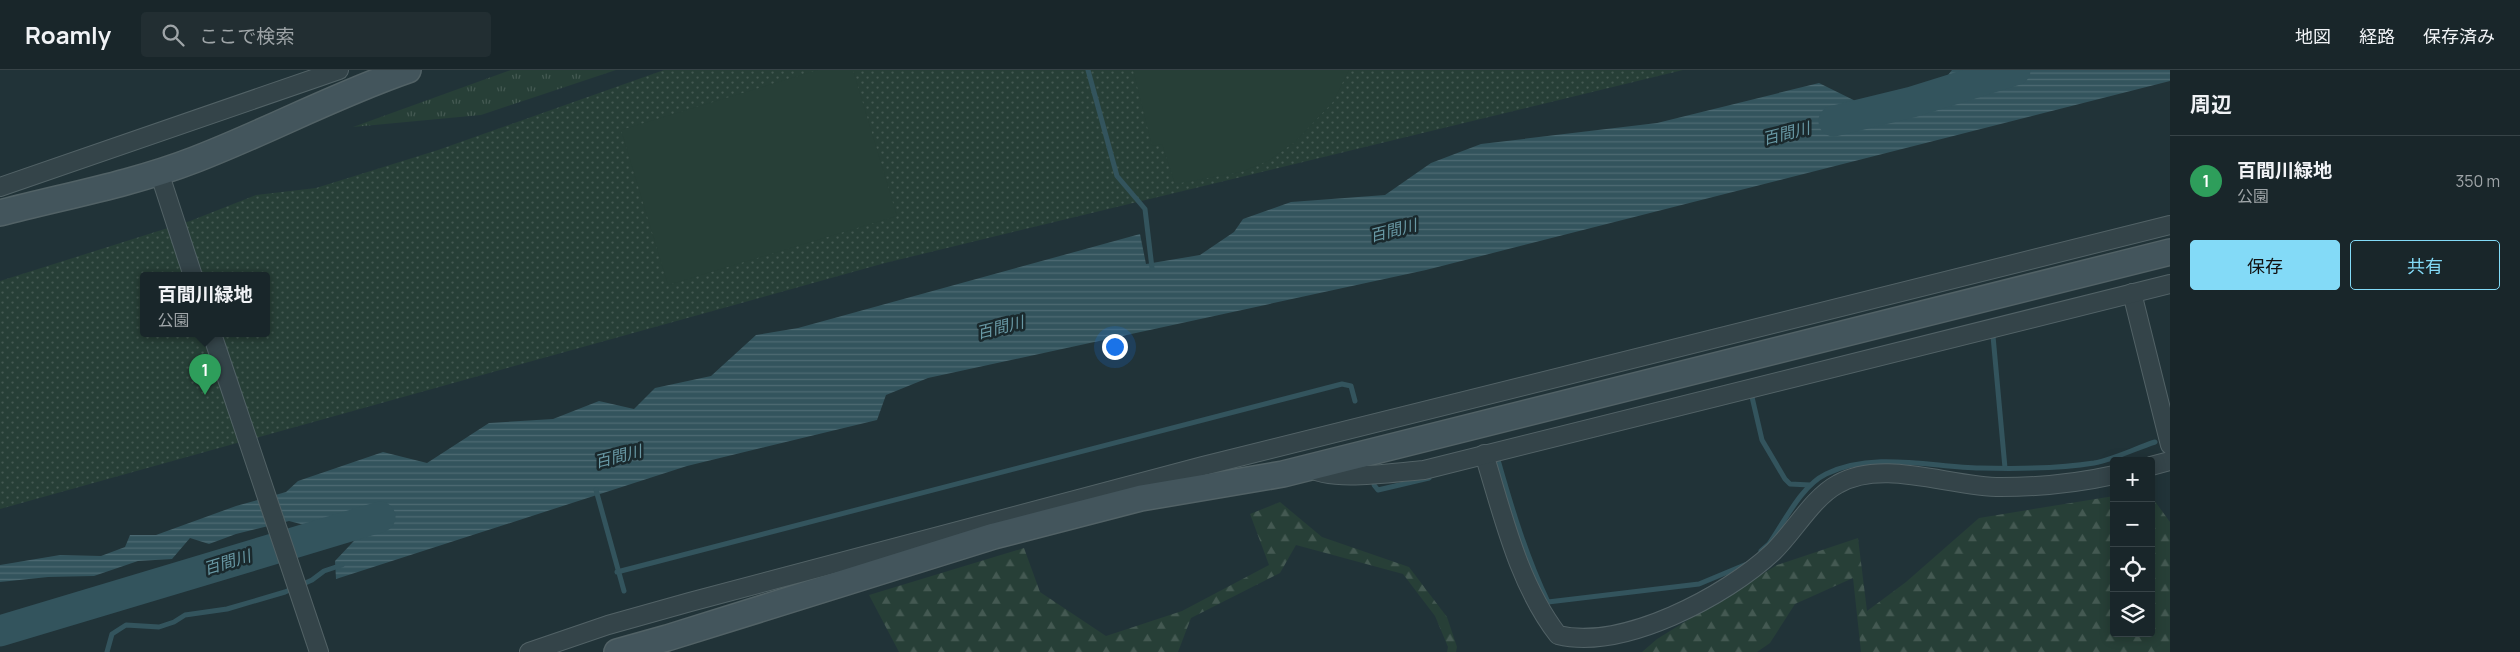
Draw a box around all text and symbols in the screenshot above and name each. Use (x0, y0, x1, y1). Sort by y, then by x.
search box (141, 12, 491, 57)
text: Roamly (25, 18, 111, 51)
icon: search (159, 21, 187, 49)
text: ここで検索 (199, 23, 294, 49)
text: 地図 (2295, 24, 2331, 48)
text: 経路 (2359, 24, 2395, 48)
text: 保存済み (2423, 24, 2495, 48)
text: 周辺 (2190, 90, 2232, 118)
water label: 百間川 (1760, 116, 1814, 149)
text: 百間川緑地 (2237, 157, 2332, 183)
text: 1 (2202, 170, 2210, 192)
text: 350 m (2455, 170, 2500, 192)
text: 公園 (2237, 185, 2269, 207)
water label: 百間川 (1367, 213, 1421, 246)
button: 保存 (2190, 240, 2340, 290)
button: 共有 (2350, 240, 2500, 290)
popup (140, 272, 270, 337)
text: 百間川緑地 (157, 281, 253, 307)
text: 公園 (157, 309, 190, 331)
water label: 百間川 (974, 310, 1028, 343)
your location (1102, 334, 1128, 360)
pin: 1 (189, 354, 221, 395)
water label: 百間川 (592, 439, 646, 472)
map controls (2110, 457, 2155, 637)
button: + (2110, 457, 2155, 502)
button: − (2110, 502, 2155, 547)
water label: 百間川 (201, 544, 255, 580)
button: locate (2110, 547, 2155, 592)
button: layers (2110, 592, 2155, 637)

